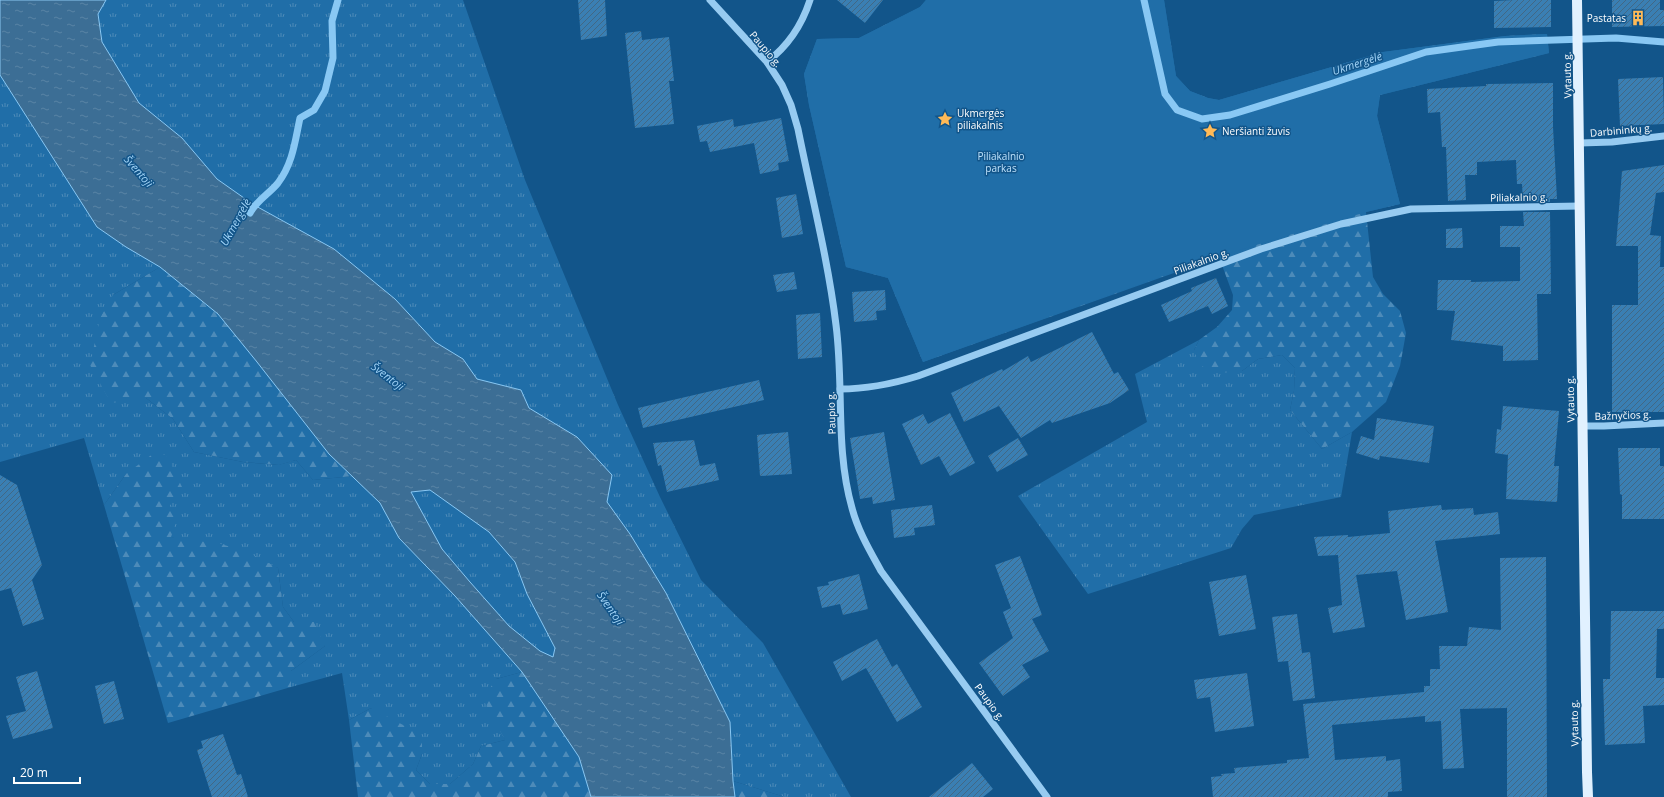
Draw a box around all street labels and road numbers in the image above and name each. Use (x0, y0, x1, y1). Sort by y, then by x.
street label: Paupio g. (747, 28, 785, 70)
street label: Vytauto g. (1560, 52, 1574, 98)
street label: Darbininkų g. (1589, 120, 1653, 140)
street label: Piliakalnio g. (1490, 189, 1548, 205)
street label: Piliakalnio g. (1171, 245, 1231, 277)
street label: Vytauto g. (1563, 376, 1577, 422)
street label: Paupio g. (823, 391, 839, 435)
street label: Bažnyčios g. (1594, 407, 1652, 423)
street label: Paupio g. (972, 680, 1008, 724)
street label: Vytauto g. (1567, 700, 1581, 746)

